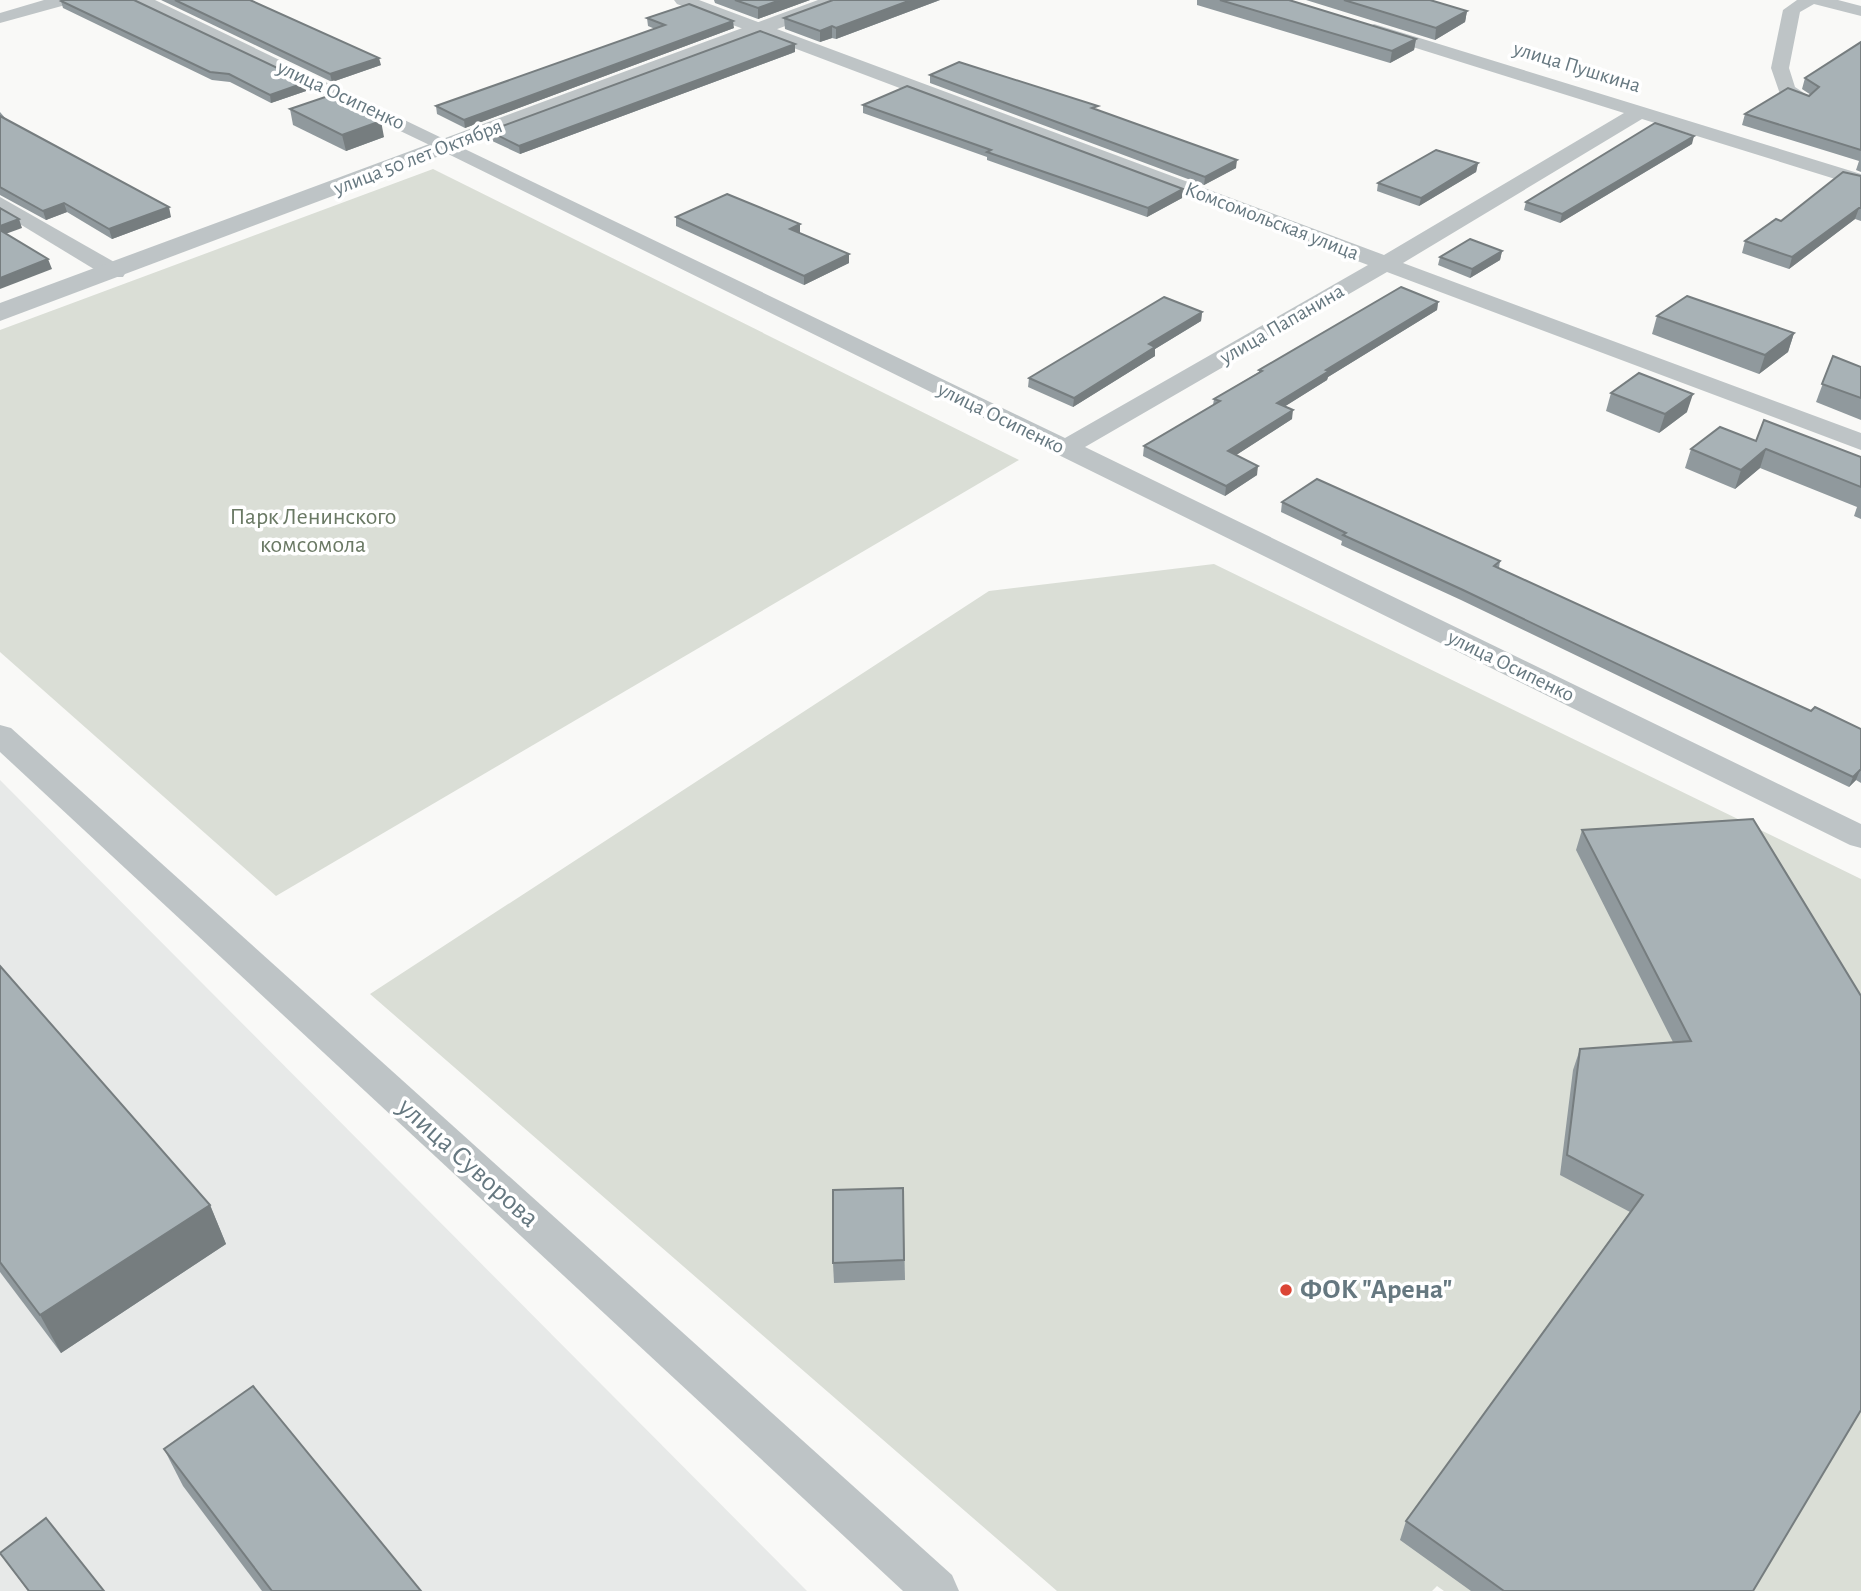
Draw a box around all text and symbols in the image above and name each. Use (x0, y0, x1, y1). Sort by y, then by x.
street label: улица Пушкина (1510, 37, 1643, 96)
street label: улица Осипенко (273, 56, 408, 134)
street label: улица 50 лет Октября (330, 115, 505, 199)
street label: Комсомольская улица (1182, 178, 1362, 264)
street label: улица Папанина (1215, 280, 1348, 368)
street label: улица Осипенко (934, 378, 1068, 458)
park label: Парк Ленинского комсомола (230, 505, 396, 557)
street label: улица Осипенко (1444, 626, 1578, 706)
street label: улица Суворова (392, 1092, 544, 1233)
place label: ФОК "Арена" (1300, 1276, 1453, 1304)
marker: ФОК "Арена" (1278, 1282, 1294, 1298)

